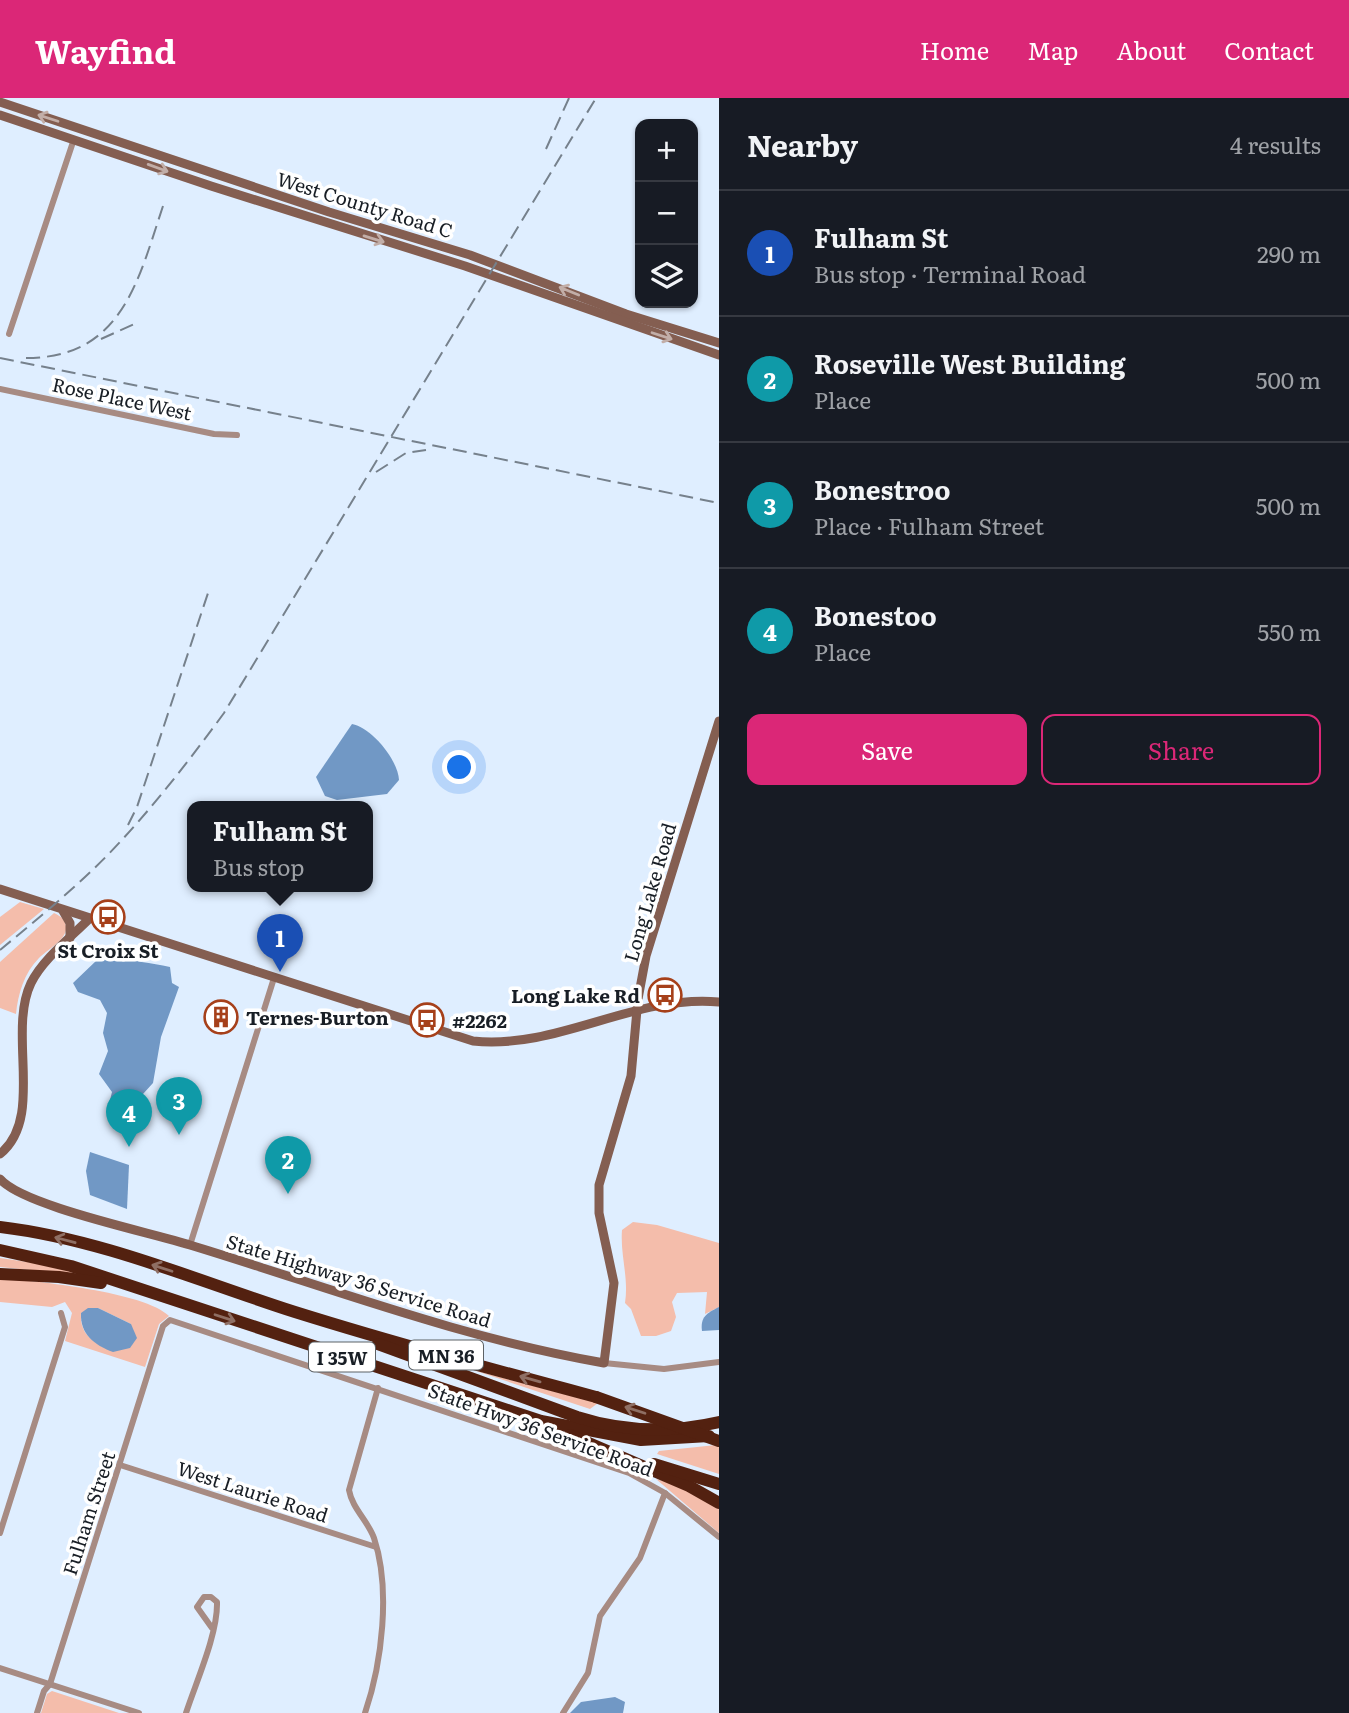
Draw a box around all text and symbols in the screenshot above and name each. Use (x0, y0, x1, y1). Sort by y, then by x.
text: Wayfind (35, 25, 176, 74)
text: Home (920, 32, 989, 67)
text: Map (1027, 32, 1078, 67)
text: About (1116, 32, 1186, 67)
text: Contact (1224, 32, 1314, 67)
one-way arrow (38, 111, 60, 123)
map controls (635, 119, 698, 308)
button: + (635, 119, 698, 182)
text: Nearby (747, 122, 858, 166)
text: 4 results (1230, 127, 1321, 161)
one-way arrow (147, 162, 168, 175)
street label: West County Road C (274, 164, 456, 244)
button: − (635, 182, 698, 245)
text: Fulham St (814, 217, 948, 256)
one-way arrow (363, 233, 385, 246)
text: 1 (765, 236, 775, 270)
text: 290 m (1257, 236, 1321, 270)
button: layers (635, 245, 698, 308)
text: Bus stop · Terminal Road (814, 256, 1086, 290)
one-way arrow (558, 283, 580, 296)
one-way arrow (651, 330, 673, 343)
text: Roseville West Building (814, 343, 1126, 382)
text: 2 (764, 362, 776, 396)
text: 500 m (1256, 362, 1321, 396)
street label: Rose Place West (50, 370, 195, 427)
text: Place (814, 382, 871, 416)
text: Bonestroo (814, 469, 950, 508)
text: 3 (764, 488, 776, 522)
text: 500 m (1256, 488, 1321, 522)
text: Place · Fulham Street (814, 508, 1044, 542)
text: Bonestoo (814, 595, 937, 634)
text: 4 (763, 614, 777, 648)
text: 550 m (1257, 614, 1321, 648)
text: Place (814, 634, 871, 668)
button: Save (747, 714, 1027, 785)
button: Share (1041, 714, 1321, 785)
your location (442, 750, 476, 784)
popup (187, 801, 373, 892)
text: Fulham St (213, 810, 347, 849)
street label: Long Lake Road (616, 819, 682, 965)
text: Bus stop (213, 849, 304, 883)
bus stop icon: St Croix St (89, 898, 127, 936)
pin: 1 (257, 914, 303, 972)
place label: St Croix St (57, 936, 159, 964)
bus stop icon: Long Lake Rd (646, 976, 684, 1014)
place label: Long Lake Rd (511, 981, 640, 1009)
building icon: Ternes-Burton (202, 998, 240, 1036)
bus stop icon: #2262 (408, 1001, 446, 1039)
place label: Ternes-Burton (246, 1003, 389, 1031)
place label: #2262 (452, 1006, 507, 1034)
pin: 3 (156, 1077, 202, 1135)
pin: 4 (106, 1089, 152, 1147)
pin: 2 (265, 1136, 311, 1194)
street label: State Highway 36 Service Road (223, 1226, 495, 1334)
one-way arrow (54, 1233, 77, 1246)
one-way arrow (151, 1260, 173, 1273)
one-way arrow (214, 1313, 236, 1326)
road number: MN 36 (409, 1340, 483, 1370)
road number: I 35W (309, 1342, 375, 1372)
one-way arrow (519, 1371, 541, 1384)
street label: State Hwy 36 Service Road (425, 1375, 658, 1483)
one-way arrow (624, 1403, 646, 1415)
street label: Fulham Street (55, 1447, 121, 1579)
street label: West Laurie Road (174, 1453, 333, 1529)

